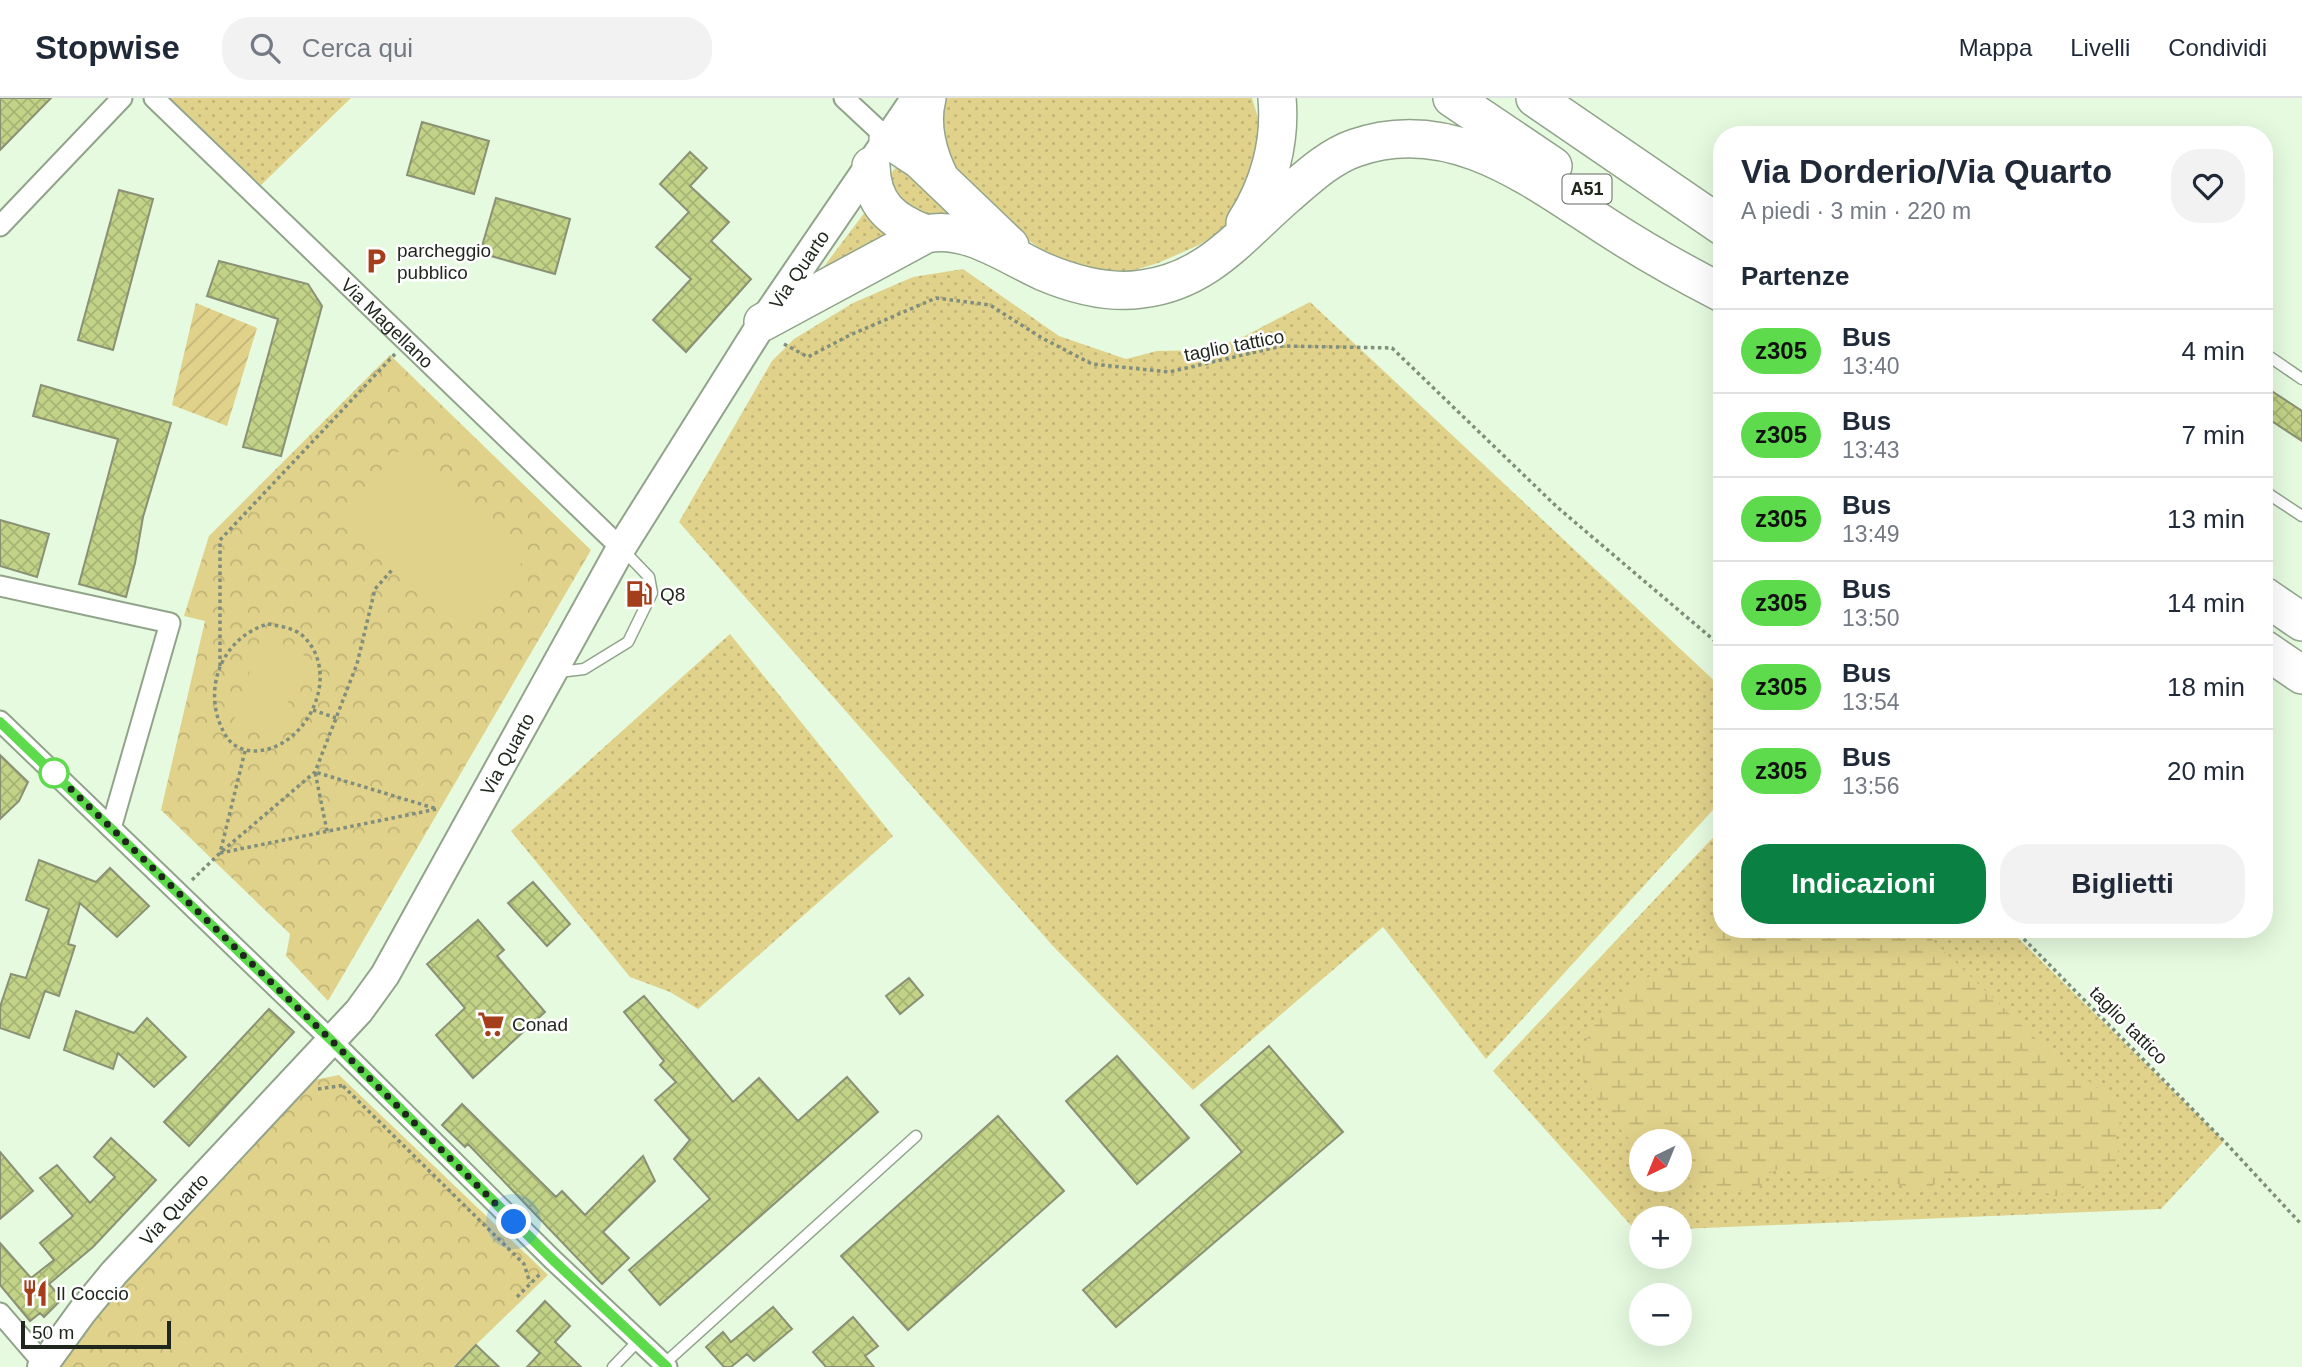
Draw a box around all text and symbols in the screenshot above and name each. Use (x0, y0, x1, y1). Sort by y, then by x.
search box (222, 17, 712, 80)
text: Stopwise (35, 29, 180, 66)
icon: search (246, 29, 284, 67)
text: Cerca qui (302, 33, 413, 63)
text: Mappa (1959, 34, 2032, 61)
text: Livelli (2070, 34, 2130, 61)
text: Condividi (2168, 34, 2267, 61)
button: heart (2171, 149, 2245, 223)
text: Via Dorderio/Via Quarto (1741, 153, 2112, 190)
road number: A51 (1562, 174, 1612, 204)
text: A piedi · 3 min · 220 m (1741, 198, 1971, 224)
street label: Via Quarto (765, 226, 834, 313)
place label: parcheggio pubblico (397, 240, 491, 283)
parking icon: parcheggio pubblico (361, 246, 391, 276)
text: Partenze (1741, 261, 1849, 291)
street label: Via Magellano (336, 274, 438, 372)
text: Bus (1842, 322, 1891, 352)
street label: taglio tattico (1182, 326, 1286, 365)
text: 4 min (2181, 336, 2245, 366)
text: z305 (1755, 337, 1807, 364)
text: 13:40 (1842, 353, 1900, 379)
text: Bus (1842, 406, 1891, 436)
text: 7 min (2181, 420, 2245, 450)
text: z305 (1755, 421, 1807, 448)
text: 13:43 (1842, 437, 1900, 463)
text: Bus (1842, 490, 1891, 520)
text: 13 min (2167, 504, 2245, 534)
text: z305 (1755, 505, 1807, 532)
text: 13:49 (1842, 521, 1900, 547)
text: Bus (1842, 574, 1891, 604)
fuel station icon: Q8 (624, 579, 654, 609)
place label: Q8 (660, 584, 685, 605)
text: 14 min (2167, 588, 2245, 618)
text: z305 (1755, 589, 1807, 616)
text: 13:50 (1842, 605, 1900, 631)
text: Bus (1842, 658, 1891, 688)
text: 18 min (2167, 672, 2245, 702)
text: z305 (1755, 673, 1807, 700)
text: 13:54 (1842, 689, 1900, 715)
street label: Via Quarto (476, 710, 539, 799)
text: Bus (1842, 742, 1891, 772)
text: 20 min (2167, 756, 2245, 786)
text: z305 (1755, 757, 1807, 784)
unlabelled marker (39, 758, 69, 788)
text: 13:56 (1842, 773, 1900, 799)
button: Indicazioni (1741, 844, 1986, 924)
button: Biglietti (2000, 844, 2245, 924)
street label: taglio tattico (2085, 982, 2172, 1069)
supermarket icon: Conad (476, 1009, 506, 1039)
place label: Conad (512, 1014, 568, 1035)
north arrow (1629, 1129, 1692, 1192)
map controls (1629, 1129, 1692, 1346)
street label: Via Quarto (136, 1169, 213, 1250)
your location (496, 1204, 531, 1239)
button: + (1629, 1206, 1692, 1269)
restaurant icon: Il Coccio (20, 1278, 50, 1308)
place label: Il Coccio (56, 1283, 129, 1304)
button: − (1629, 1283, 1692, 1346)
scale bar (21, 1318, 172, 1350)
text: 50 m (32, 1322, 74, 1343)

